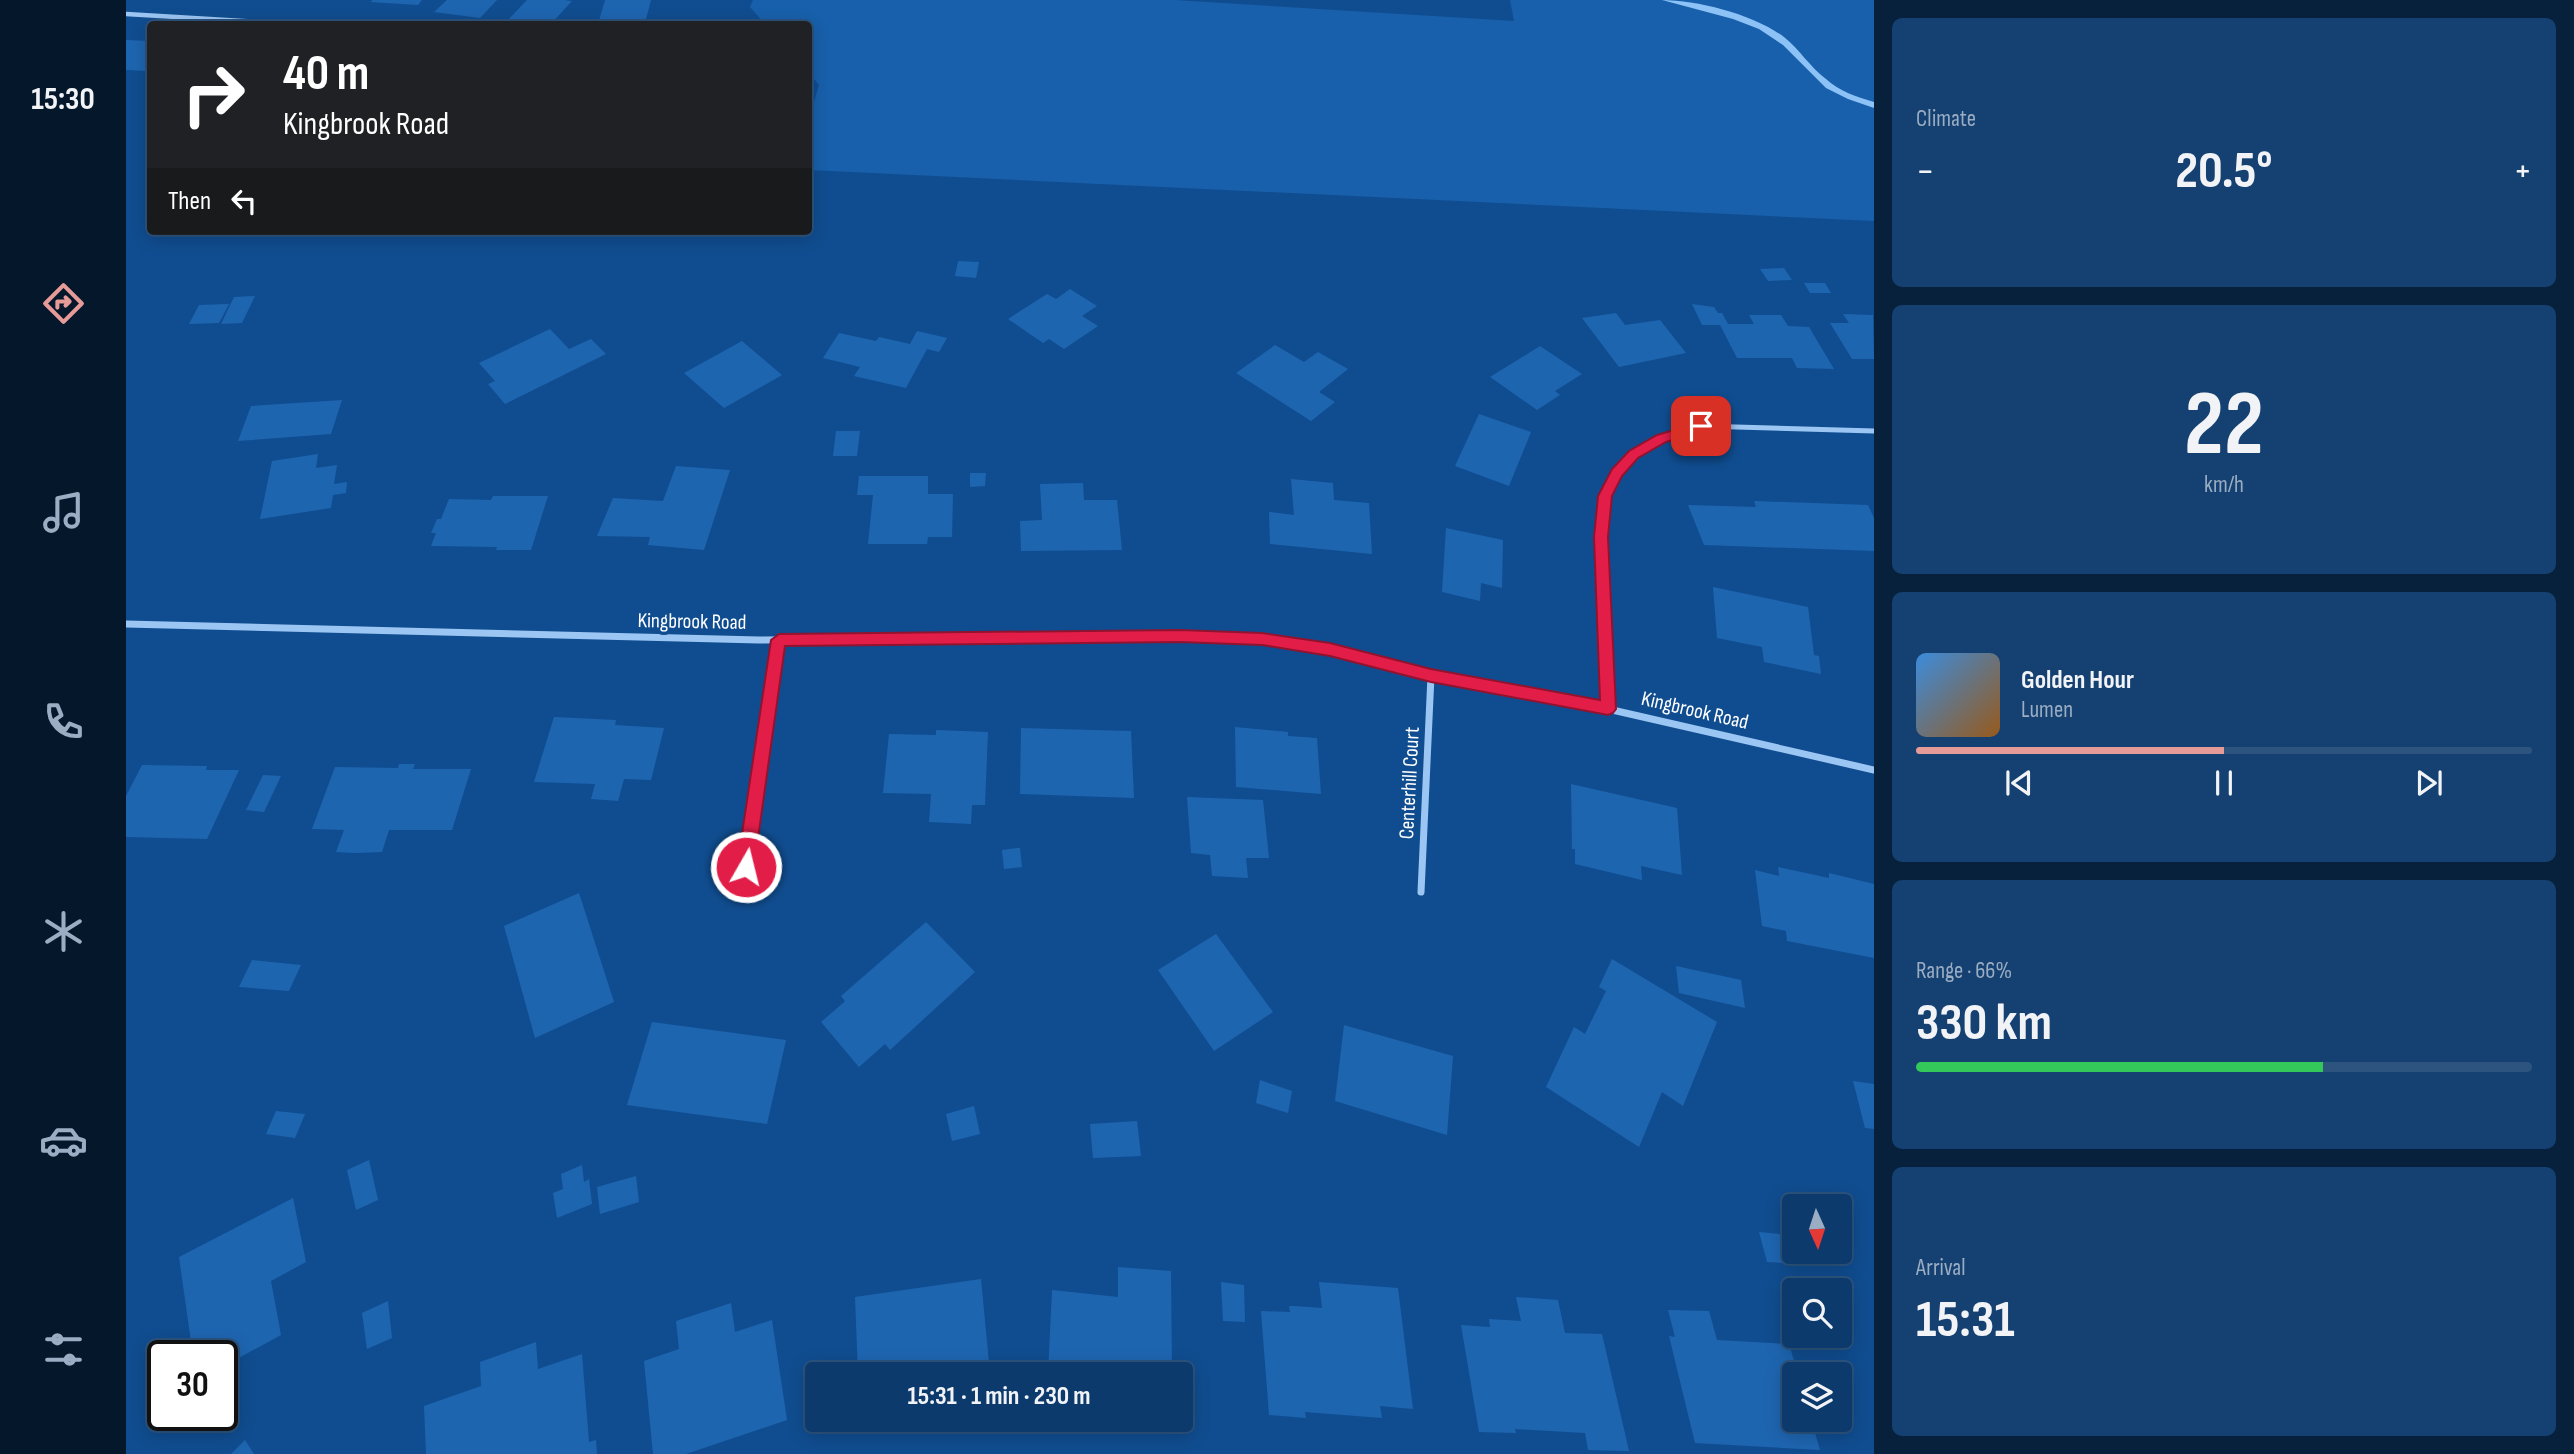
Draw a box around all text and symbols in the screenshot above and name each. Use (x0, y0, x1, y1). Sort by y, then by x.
text: 40 m (283, 45, 369, 104)
icon: right (168, 49, 259, 140)
text: 15:30 (31, 80, 95, 119)
text: Kingbrook Road (283, 105, 449, 144)
text: Climate (1916, 105, 1976, 133)
text: 20.5° (2175, 140, 2273, 203)
text: − (1916, 149, 1935, 194)
text: + (2513, 149, 2532, 194)
icon: left (225, 182, 263, 220)
text: Then (168, 186, 211, 217)
icon: directions (39, 279, 88, 328)
text: 22 (2184, 371, 2264, 480)
pin (1671, 396, 1731, 456)
icon: arrive (1682, 407, 1720, 445)
text: km/h (2204, 471, 2244, 499)
icon: music (39, 488, 88, 537)
street label: Kingbrook Road (637, 608, 747, 635)
text: Golden Hour (2021, 665, 2134, 696)
street label: Kingbrook Road (1639, 686, 1751, 735)
text: Lumen (2021, 696, 2073, 724)
icon: phone (39, 697, 88, 746)
street label: Centerhill Court (1394, 726, 1425, 840)
icon: previous (2000, 764, 2038, 802)
icon: pause (2205, 764, 2243, 802)
icon: next (2410, 764, 2448, 802)
position arrow (709, 830, 783, 904)
icon: climate (39, 907, 88, 956)
text: Range · 66% (1916, 957, 2012, 985)
text: 330 km (1916, 992, 2052, 1055)
icon: car (39, 1116, 88, 1165)
north arrow (1782, 1194, 1852, 1264)
map controls (1782, 1194, 1852, 1432)
text: Arrival (1916, 1254, 1965, 1282)
button: search (1782, 1278, 1852, 1348)
text: 15:31 (1916, 1289, 2015, 1352)
icon: filters (39, 1325, 88, 1374)
speed limit sign: 30 (147, 1340, 238, 1431)
button: layers (1782, 1362, 1852, 1432)
text: 15:31 · 1 min · 230 m (907, 1381, 1091, 1412)

